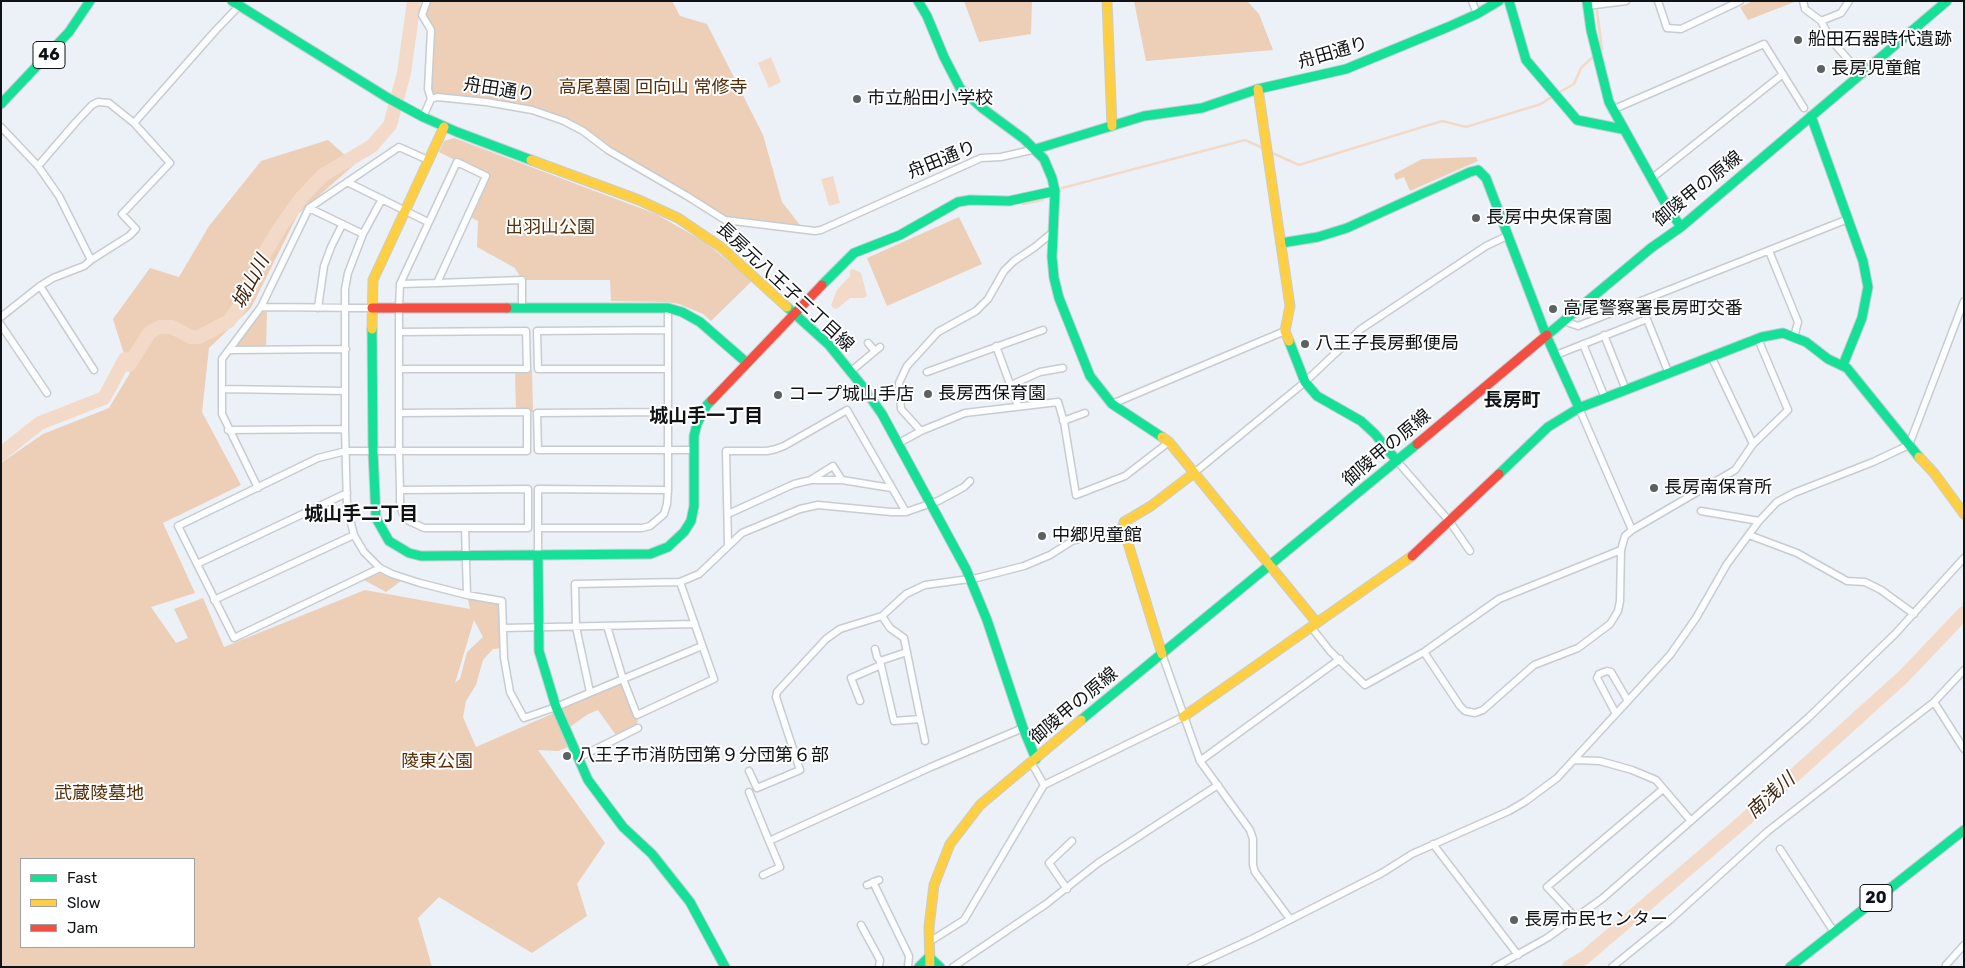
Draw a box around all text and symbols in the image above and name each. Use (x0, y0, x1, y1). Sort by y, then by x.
place label: 船田石器時代遺跡 (1808, 29, 1952, 51)
street label: 舟田通り (1295, 33, 1371, 73)
marker: 船田石器時代遺跡 (1792, 34, 1804, 46)
road number: 46 (33, 42, 65, 68)
place label: 長房児童館 (1831, 58, 1921, 80)
marker: 長房児童館 (1815, 63, 1827, 75)
street label: 舟田通り (462, 74, 536, 106)
park label: 高尾墓園 回向山 常修寺 (559, 77, 747, 99)
place label: 市立船田小学校 (867, 88, 993, 110)
marker: 市立船田小学校 (851, 93, 863, 105)
street label: 舟田通り (905, 137, 979, 183)
street label: 御陵甲の原線 (1649, 147, 1747, 231)
place label: 長房中央保育園 (1486, 207, 1612, 229)
marker: 長房中央保育園 (1470, 212, 1482, 224)
park label: 出羽山公園 (505, 217, 595, 239)
street label: 長房元八王子二丁目線 (712, 218, 858, 356)
water label: 城山川 (228, 251, 274, 313)
place label: 高尾警察署長房町交番 (1563, 298, 1743, 320)
marker: 高尾警察署長房町交番 (1547, 303, 1559, 315)
place label: 八王子長房郵便局 (1315, 333, 1459, 355)
marker: 八王子長房郵便局 (1299, 338, 1311, 350)
place label: 長房西保育園 (938, 383, 1046, 405)
place label: コープ城山手店 (788, 384, 914, 406)
marker: 長房西保育園 (922, 388, 934, 400)
marker: コープ城山手店 (772, 389, 784, 401)
district label: 長房町 (1484, 390, 1540, 412)
street label: 御陵甲の原線 (1339, 405, 1435, 491)
district label: 城山手一丁目 (649, 406, 763, 428)
place label: 長房南保育所 (1664, 477, 1772, 499)
marker: 長房南保育所 (1648, 482, 1660, 494)
district label: 城山手二丁目 (304, 504, 418, 526)
place label: 中郷児童館 (1052, 525, 1142, 547)
marker: 中郷児童館 (1036, 530, 1048, 542)
street label: 御陵甲の原線 (1026, 663, 1122, 749)
place label: 八王子市消防団第９分団第６部 (577, 745, 829, 767)
marker: 八王子市消防団第９分団第６部 (561, 750, 573, 762)
park label: 陵東公園 (401, 751, 473, 773)
water label: 南浅川 (1742, 768, 1800, 824)
park label: 武蔵陵墓地 (54, 783, 144, 805)
legend (20, 858, 195, 948)
text: Fast (67, 869, 97, 887)
road number: 20 (1860, 884, 1892, 911)
text: Slow (67, 894, 100, 912)
place label: 長房市民センター (1524, 909, 1668, 931)
marker: 長房市民センター (1508, 914, 1520, 926)
text: Jam (67, 919, 98, 937)

